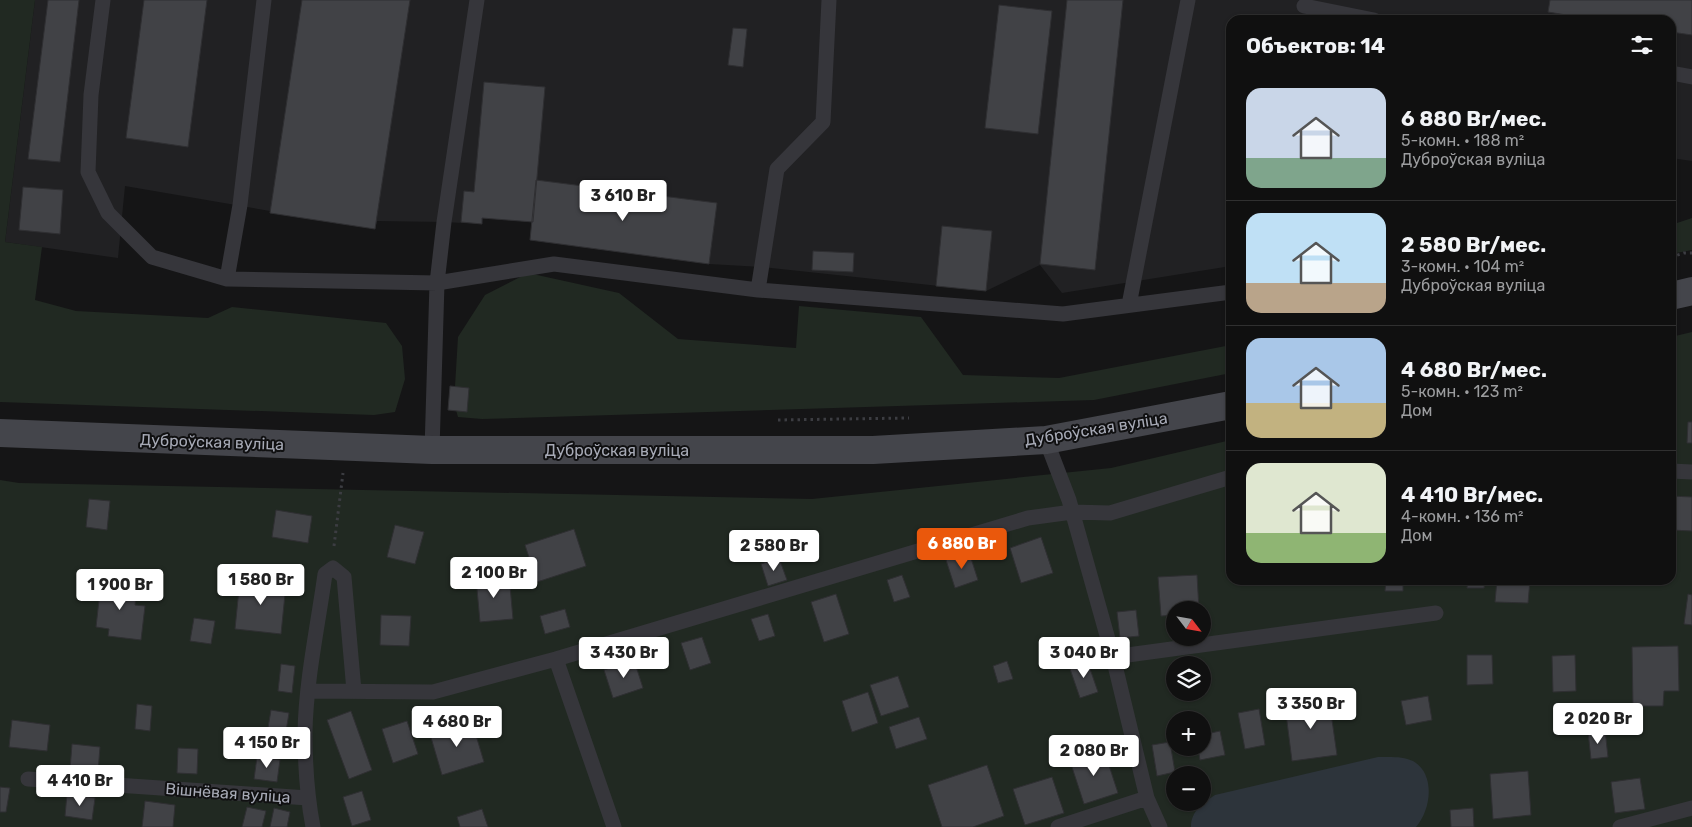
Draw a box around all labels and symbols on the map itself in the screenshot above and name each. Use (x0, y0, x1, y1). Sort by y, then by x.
pin: 3 610 Br (571, 180, 675, 222)
street label: Дуброўская вуліца (1023, 408, 1169, 450)
street label: Дуброўская вуліца (140, 430, 284, 454)
street label: Дуброўская вуліца (545, 441, 689, 460)
pin: 6 880 Br (910, 528, 1014, 570)
pin: 2 580 Br (722, 530, 826, 572)
pin: 2 100 Br (442, 556, 546, 599)
pin: 1 580 Br (209, 564, 313, 606)
pin: 1 900 Br (68, 568, 172, 611)
north arrow (1166, 601, 1211, 646)
pin: 3 430 Br (572, 636, 676, 679)
pin: 3 040 Br (1032, 636, 1136, 679)
pin: 3 350 Br (1259, 688, 1363, 730)
pin: 2 020 Br (1546, 702, 1650, 745)
pin: 4 680 Br (405, 706, 509, 748)
pin: 4 150 Br (215, 726, 319, 769)
pin: 2 080 Br (1042, 734, 1146, 777)
pin: 4 410 Br (28, 764, 132, 807)
street label: Вішнёвая вуліца (165, 779, 291, 807)

